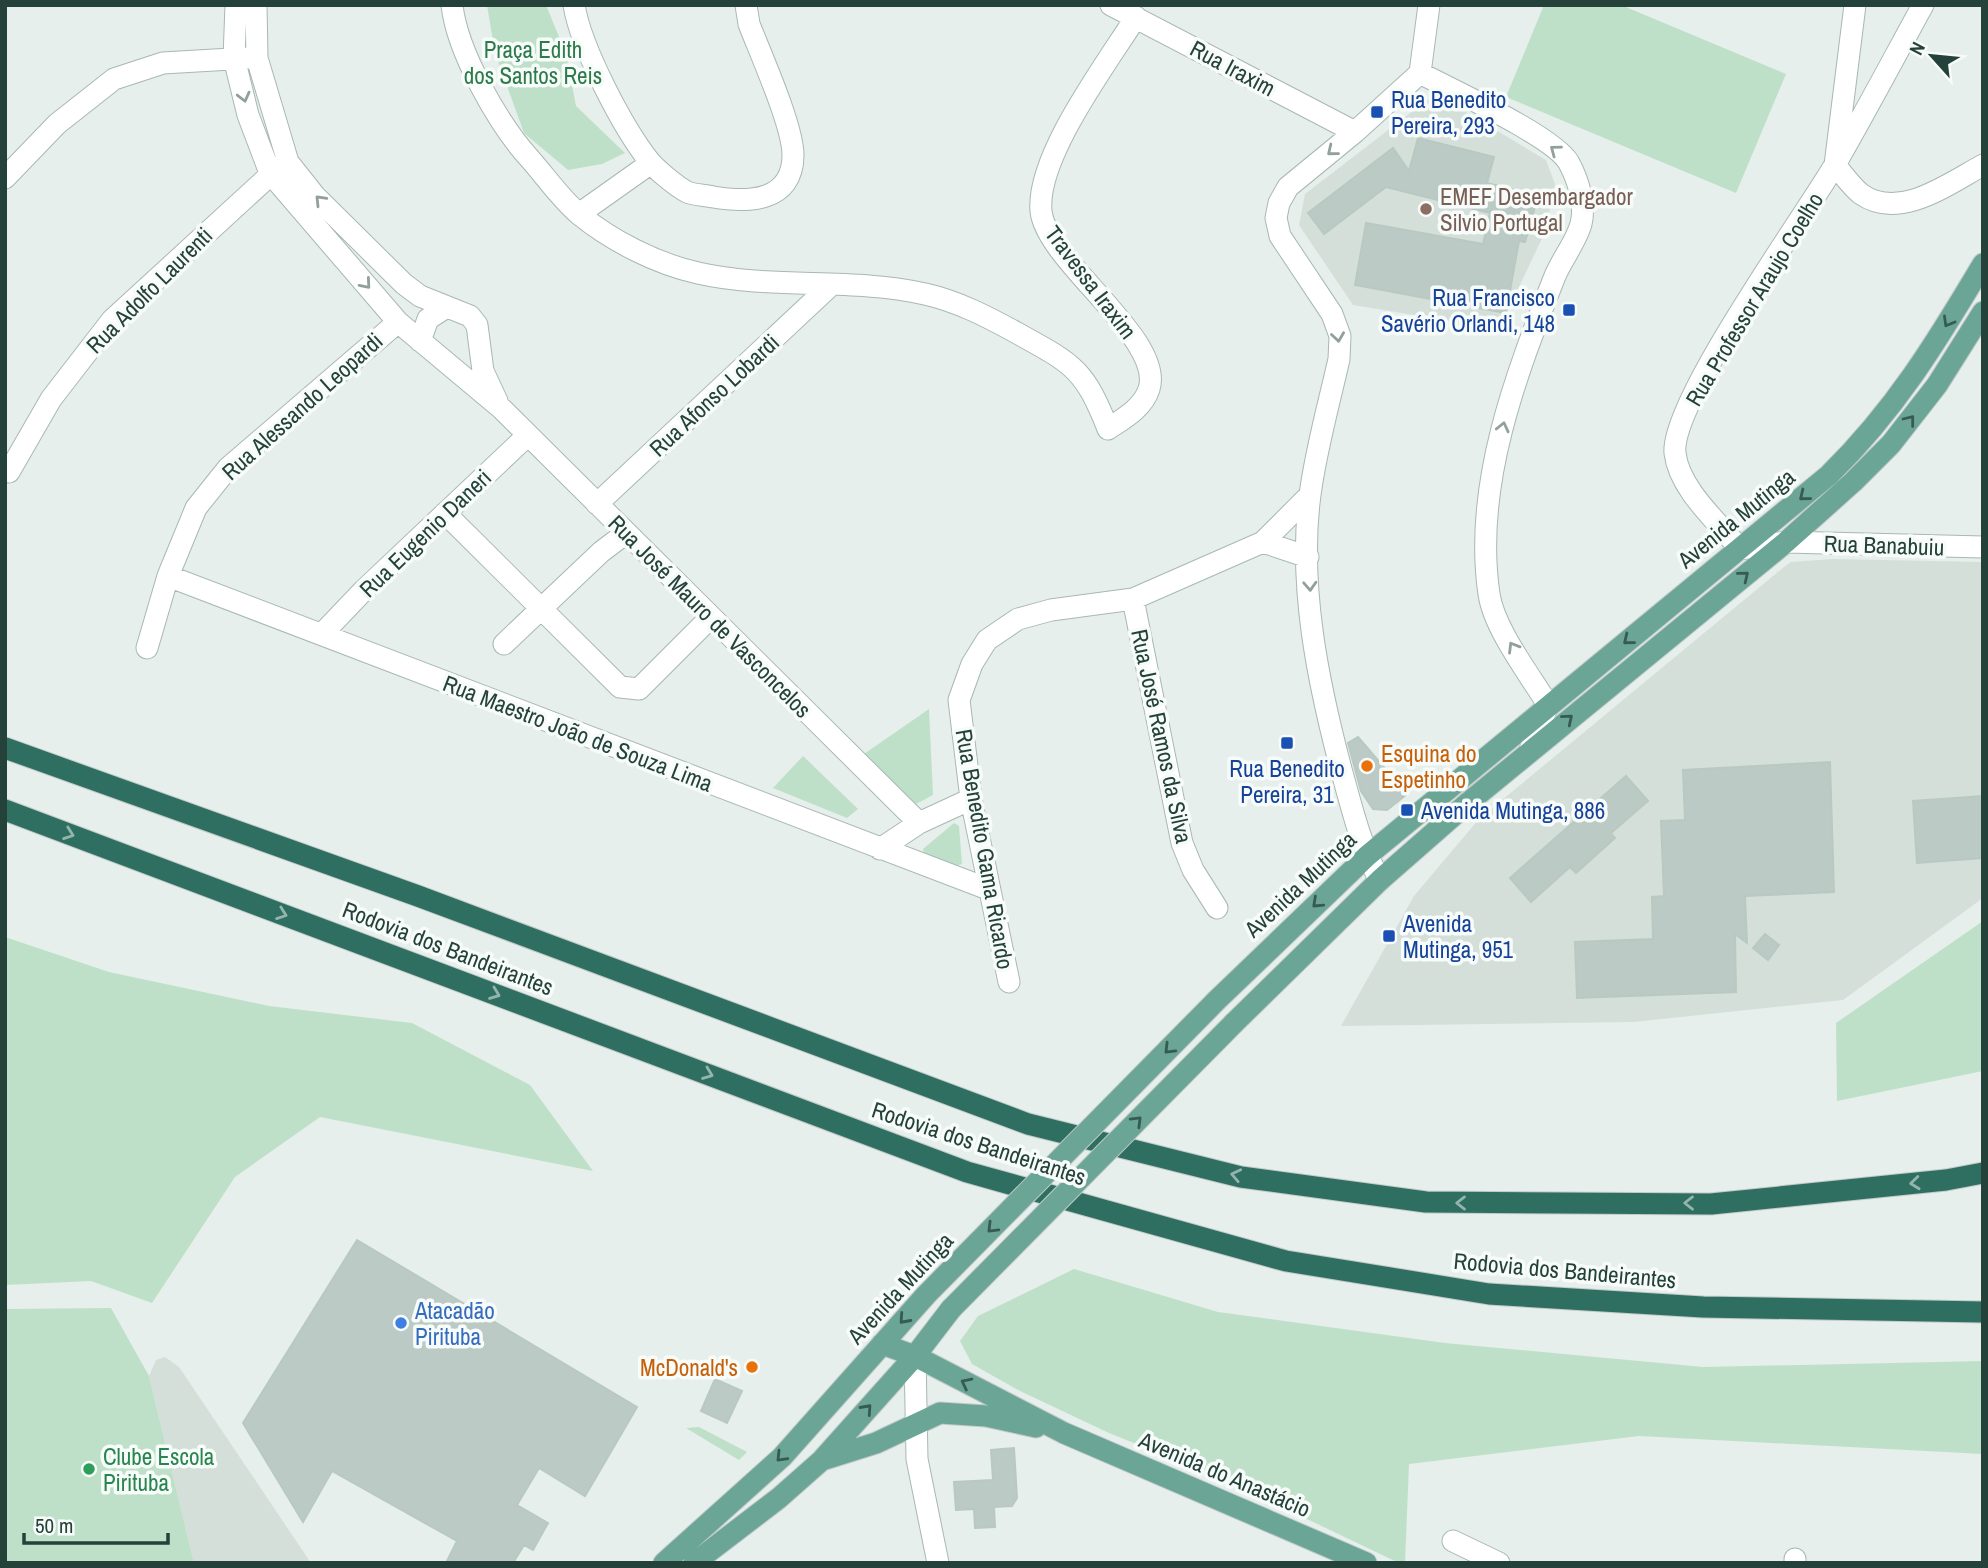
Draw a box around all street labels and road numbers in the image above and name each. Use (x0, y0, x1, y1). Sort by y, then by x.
street label: Rua Iraxim (1185, 33, 1281, 103)
street label: Rua Professor Araujo Coelho (1678, 186, 1830, 412)
street label: Travessa Iraxim (1038, 219, 1144, 345)
street label: Rua Adolfo Laurenti (79, 220, 219, 360)
street label: Rua Alessando Leopardi (215, 325, 389, 487)
street label: Rua Afonso Lobardi (642, 327, 786, 463)
street label: Avenida Mutinga (1670, 461, 1801, 575)
street label: Rua Eugenio Daneri (352, 462, 498, 604)
street label: Rua José Mauro de Vasconcelos (602, 508, 818, 724)
street label: Rua Banabuiu (1823, 527, 1945, 563)
street label: Rua José Ramos da Silva (1124, 626, 1200, 846)
street label: Rua Maestro João de Souza Lima (439, 667, 718, 799)
street label: Rua Benedito Gama Ricardo (949, 727, 1021, 971)
street label: Avenida Mutinga (1237, 824, 1363, 945)
street label: Rodovia dos Bandeirantes (338, 894, 558, 1002)
street label: Rodovia dos Bandeirantes (868, 1094, 1090, 1192)
street label: Avenida Mutinga (839, 1225, 960, 1351)
street label: Rodovia dos Bandeirantes (1452, 1245, 1678, 1295)
street label: Avenida do Anastácio (1134, 1424, 1315, 1524)

